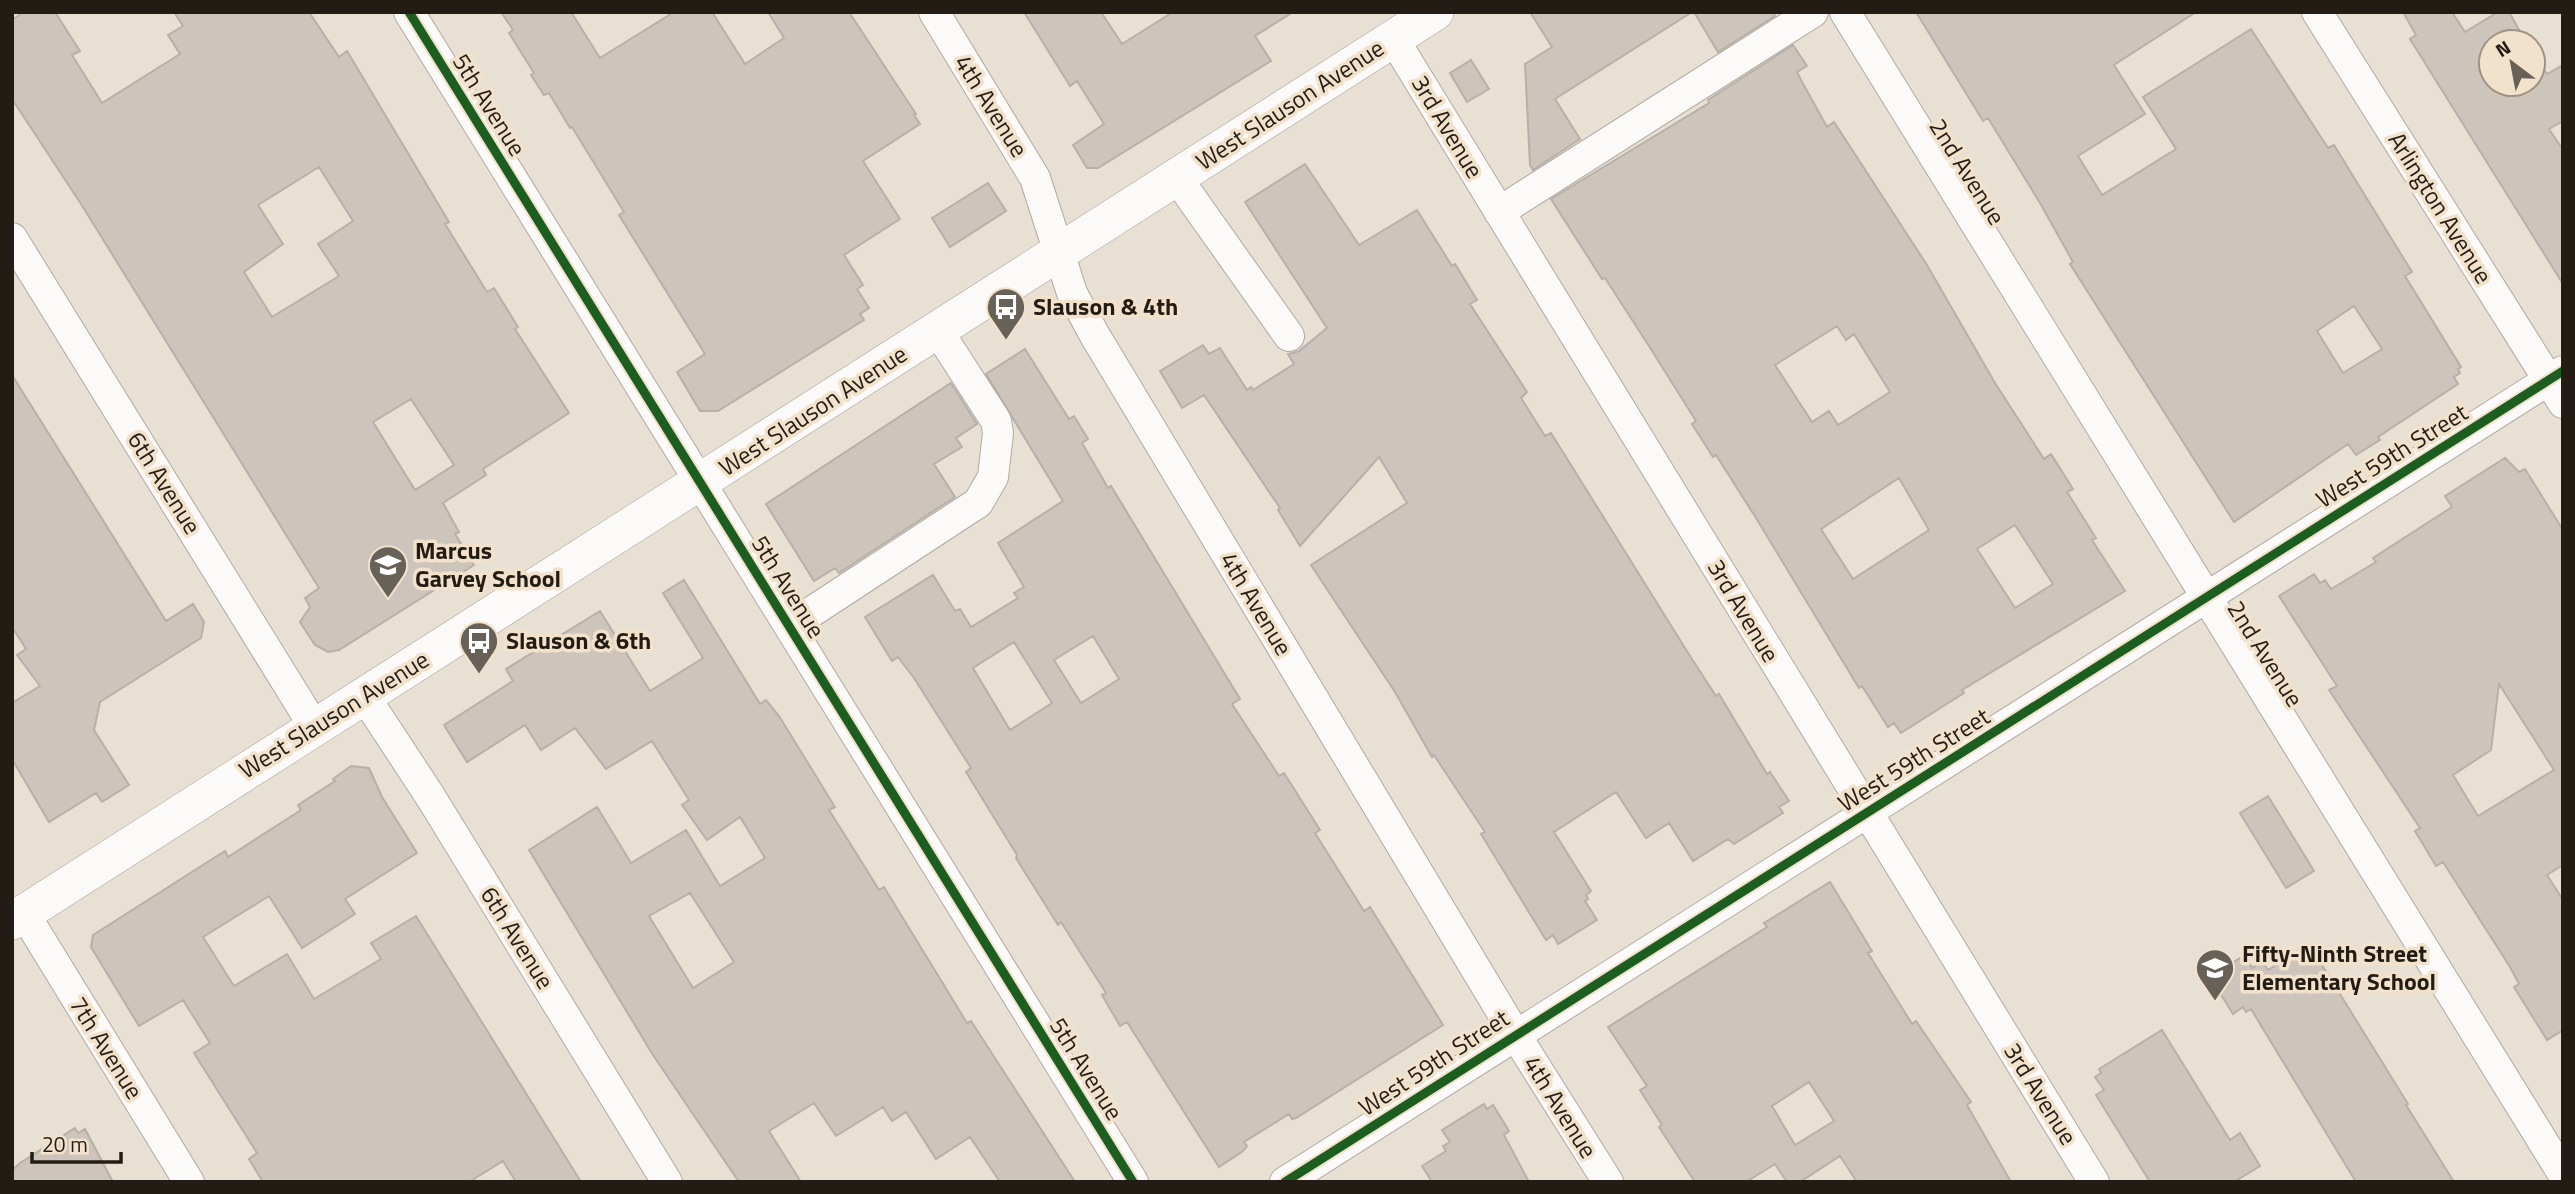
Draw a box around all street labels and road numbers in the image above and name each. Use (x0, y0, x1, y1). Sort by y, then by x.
street label: West Slauson Avenue (1188, 30, 1391, 179)
street label: 5th Avenue (444, 46, 536, 163)
street label: 4th Avenue (946, 47, 1038, 164)
street label: 3rd Avenue (1403, 68, 1493, 185)
street label: 2nd Avenue (1921, 111, 2015, 232)
street label: Arlington Avenue (2380, 125, 2502, 290)
street label: West Slauson Avenue (711, 336, 914, 485)
street label: West 59th Street (2309, 394, 2475, 516)
street label: 6th Avenue (119, 424, 211, 541)
street label: 5th Avenue (743, 528, 835, 645)
street label: 4th Avenue (1212, 545, 1302, 662)
street label: 3rd Avenue (1699, 552, 1789, 669)
street label: 2nd Avenue (2219, 593, 2313, 714)
street label: West Slauson Avenue (231, 641, 436, 787)
street label: West 59th Street (1831, 698, 1997, 820)
street label: 6th Avenue (472, 879, 564, 996)
street label: 7th Avenue (61, 989, 153, 1106)
street label: West 59th Street (1351, 1000, 1516, 1124)
street label: 5th Avenue (1041, 1010, 1133, 1127)
street label: 3rd Avenue (1995, 1035, 2086, 1152)
street label: 4th Avenue (1515, 1048, 1607, 1165)

